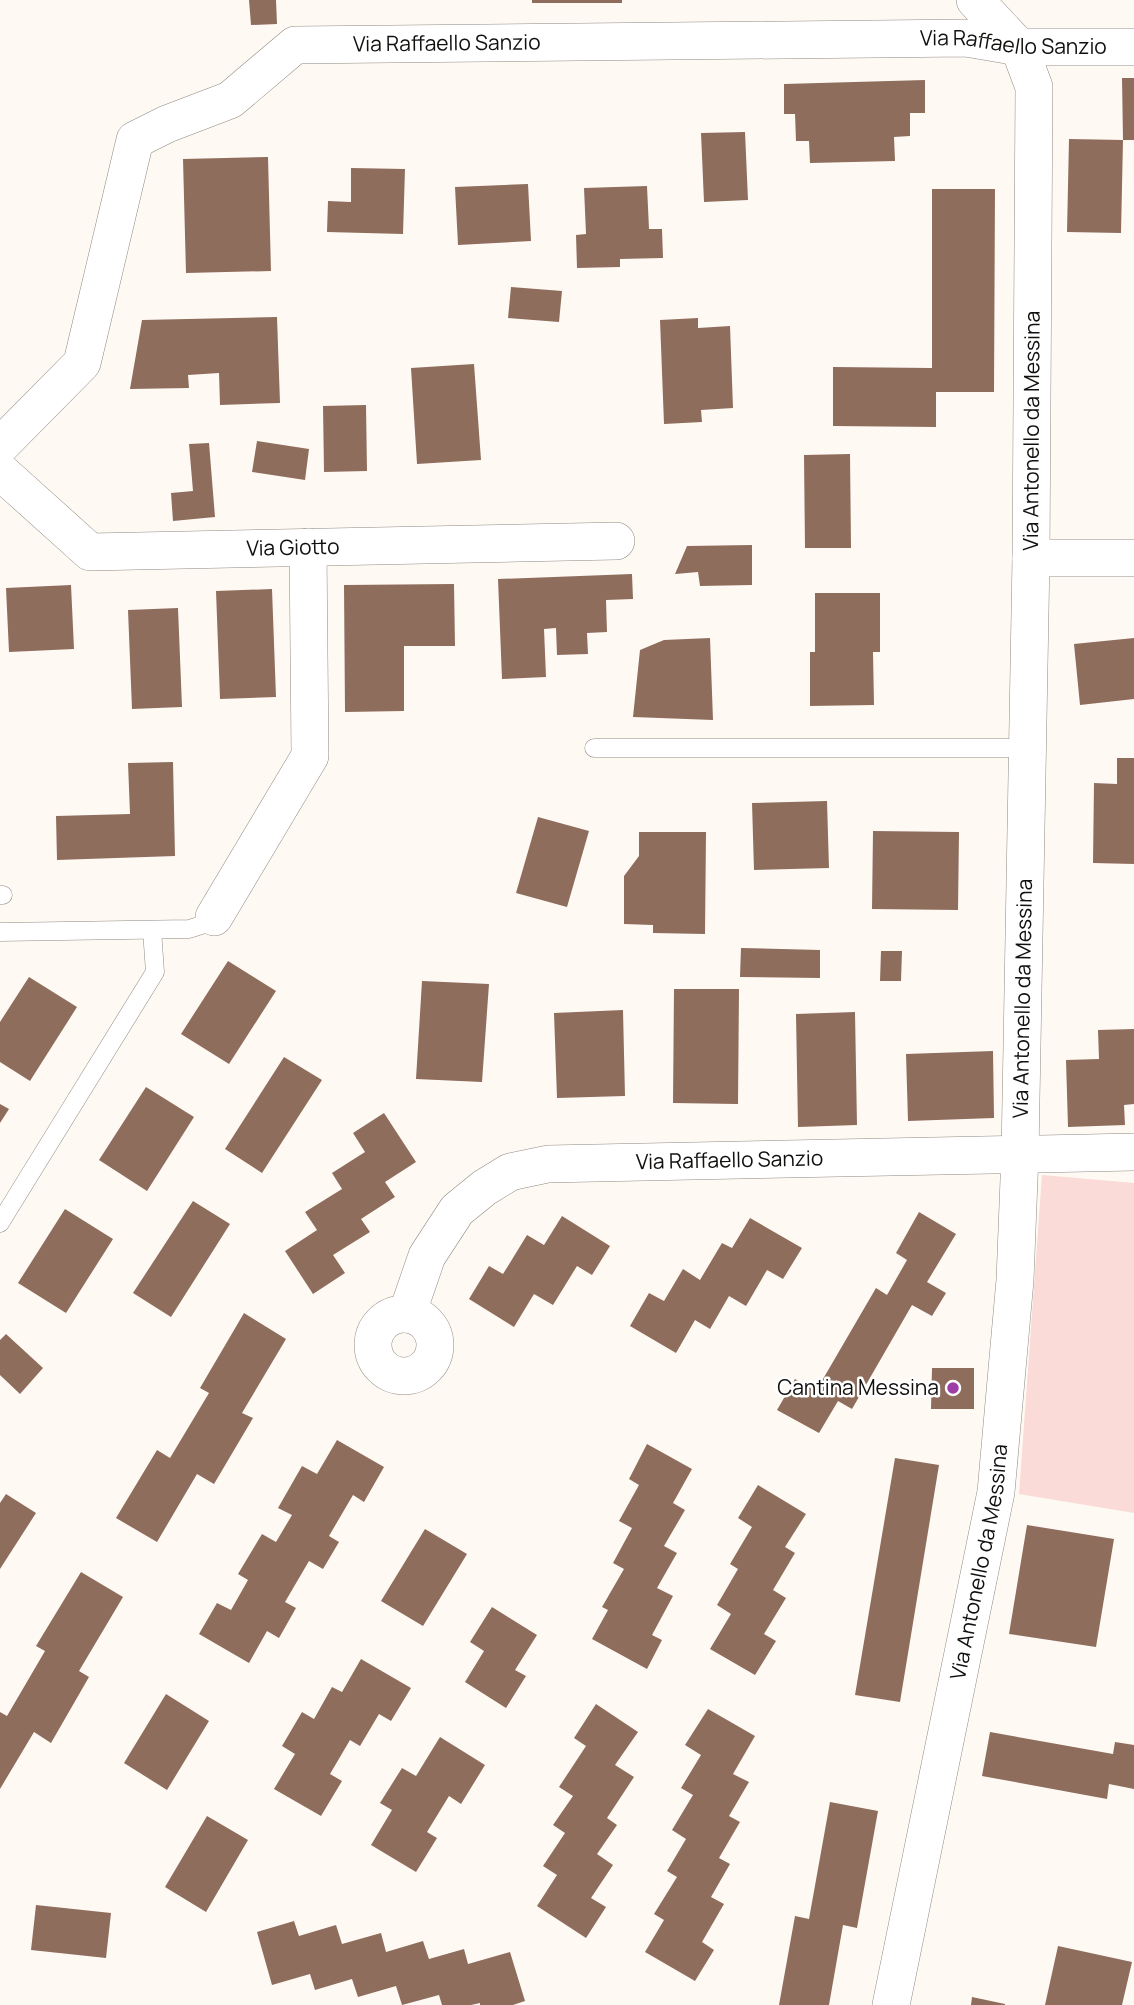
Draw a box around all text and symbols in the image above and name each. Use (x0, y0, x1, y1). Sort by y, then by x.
street label: Via Raffaello Sanzio (920, 23, 1107, 60)
street label: Via Raffaello Sanzio (353, 27, 541, 57)
street label: Via Antonello da Messina (1016, 311, 1046, 551)
street label: Via Giotto (246, 532, 340, 562)
street label: Via Antonello da Messina (1006, 878, 1038, 1119)
street label: Via Raffaello Sanzio (635, 1143, 824, 1175)
place label: Cantina Messina (777, 1373, 939, 1401)
marker: Cantina Messina (945, 1380, 961, 1396)
street label: Via Antonello da Messina (943, 1443, 1013, 1682)

